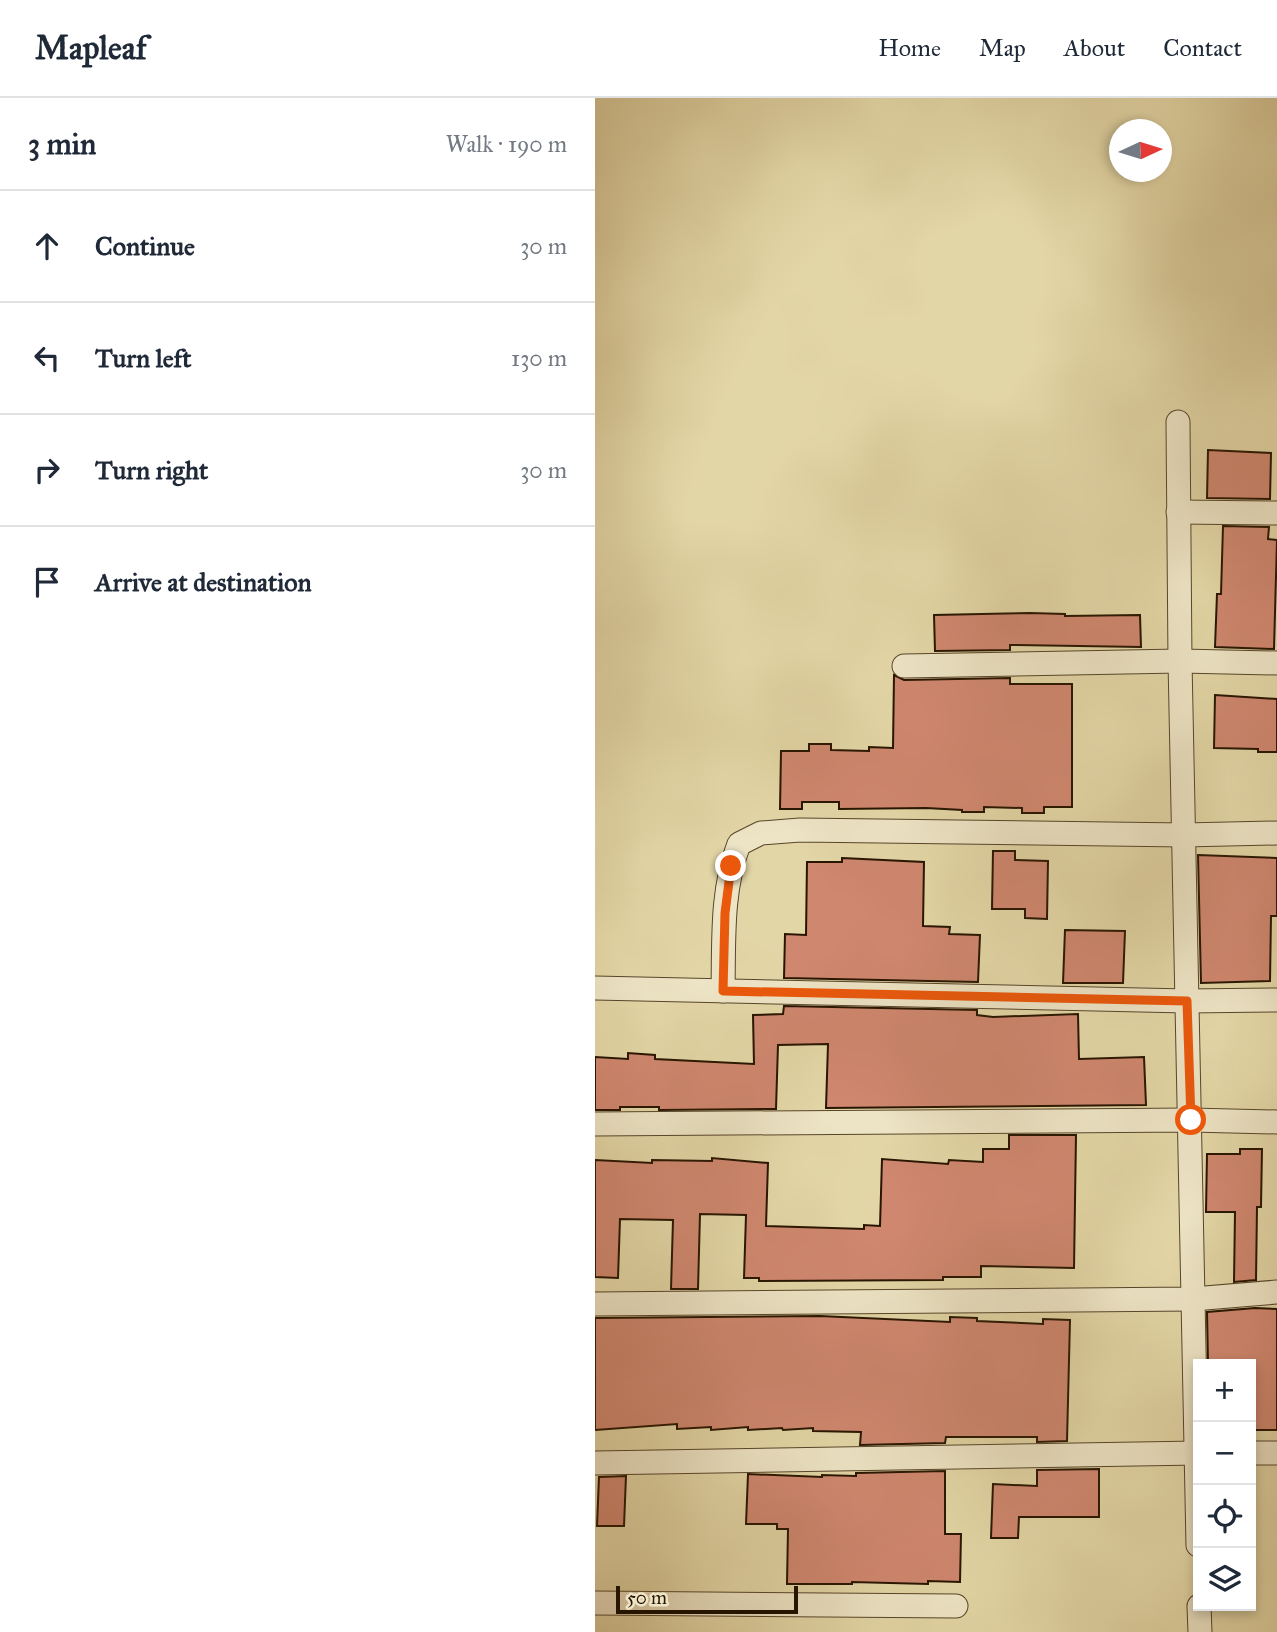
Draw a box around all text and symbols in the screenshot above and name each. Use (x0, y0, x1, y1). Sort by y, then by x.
text: Mapleaf (35, 28, 147, 68)
text: Home (878, 33, 941, 63)
text: Map (979, 33, 1026, 63)
text: About (1064, 33, 1125, 63)
text: Contact (1163, 33, 1242, 63)
north arrow (1109, 119, 1172, 182)
text: 3 min (28, 126, 96, 162)
text: Walk · 190 m (446, 130, 567, 158)
icon: ahead (28, 227, 66, 265)
text: Continue (95, 230, 195, 262)
text: 30 m (520, 232, 567, 260)
icon: left (28, 339, 66, 377)
text: Turn left (95, 342, 191, 374)
text: 130 m (511, 344, 567, 372)
icon: right (28, 451, 66, 489)
text: Turn right (95, 454, 208, 486)
text: 30 m (520, 456, 567, 484)
icon: arrive (28, 563, 66, 601)
text: Arrive at destination (95, 566, 312, 598)
route end (715, 850, 746, 881)
route start (1175, 1104, 1206, 1135)
map controls (1193, 1359, 1256, 1611)
button: + (1193, 1359, 1256, 1422)
button: − (1193, 1422, 1256, 1485)
button: locate (1193, 1485, 1256, 1548)
button: layers (1193, 1548, 1256, 1611)
scale bar (616, 1583, 798, 1615)
text: 50 m (627, 1586, 667, 1609)

